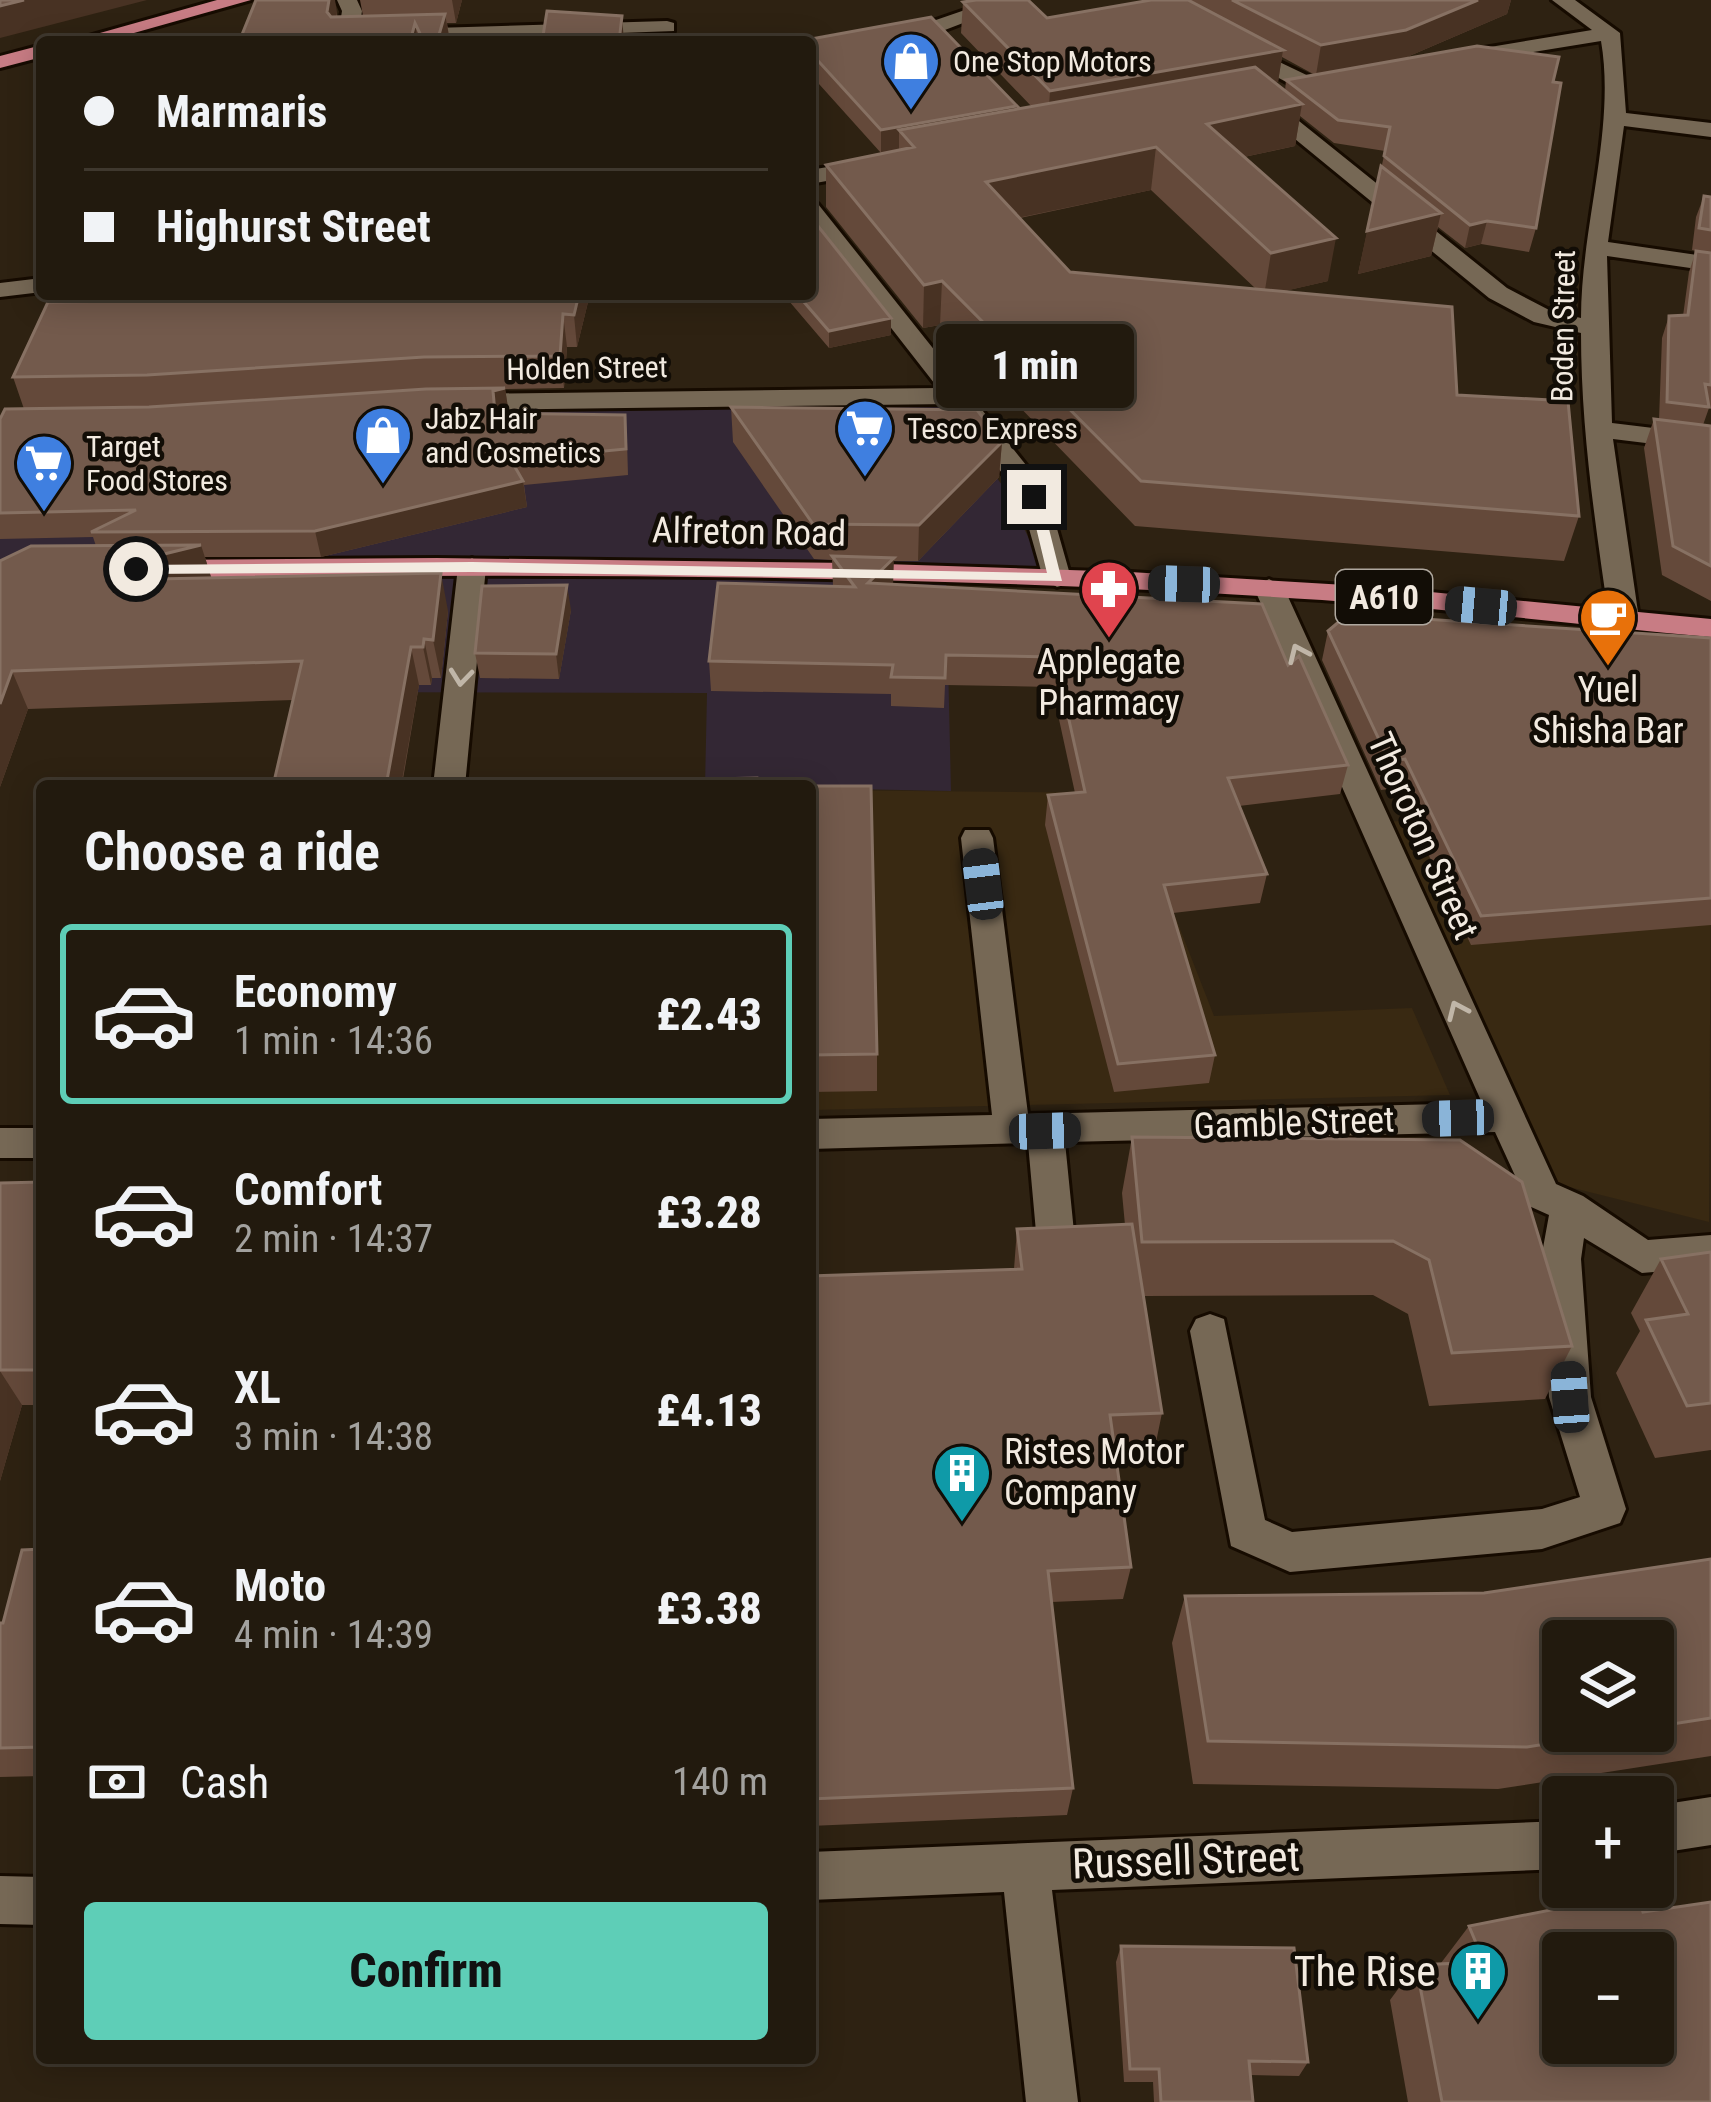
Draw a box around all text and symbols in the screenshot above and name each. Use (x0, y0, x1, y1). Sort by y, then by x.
shop icon: One Stop Motors (880, 30, 942, 112)
place label: One Stop Motors (953, 44, 1152, 79)
text: Marmaris (156, 85, 327, 138)
text: Highurst Street (156, 200, 431, 253)
street label: Boden Street (1544, 250, 1582, 402)
callout: 1 min (935, 323, 1133, 407)
text: 1 min (992, 343, 1078, 389)
street label: Holden Street (506, 349, 668, 387)
supermarket icon: Tesco Express (834, 397, 896, 479)
place label: Jabz Hair and Cosmetics (425, 401, 601, 470)
shop icon: Jabz Hair and Cosmetics (352, 404, 414, 486)
place label: Tesco Express (907, 411, 1078, 446)
place label: Target Food Stores (86, 429, 228, 498)
supermarket icon: Target Food Stores (13, 432, 75, 514)
route end (1007, 470, 1061, 524)
street label: Alfreton Road (652, 509, 846, 555)
route start (109, 542, 163, 596)
pharmacy icon: Applegate Pharmacy (1078, 558, 1140, 640)
car (1147, 565, 1221, 603)
road number: A610 (1336, 570, 1432, 624)
car (1444, 585, 1518, 627)
cafe icon: Yuel Shisha Bar (1577, 586, 1639, 668)
place label: Applegate Pharmacy (1037, 641, 1181, 724)
one-way arrow (1289, 644, 1313, 665)
one-way arrow (448, 667, 474, 686)
place label: Yuel Shisha Bar (1532, 669, 1684, 752)
street label: Thoroton Street (1359, 726, 1487, 946)
text: Choose a ride (84, 820, 380, 883)
car (961, 846, 1005, 922)
icon: car (90, 960, 198, 1068)
text: Economy (234, 965, 397, 1018)
text: £2.43 (656, 988, 762, 1041)
one-way arrow (1447, 1000, 1471, 1022)
text: 1 min · 14:36 (234, 1018, 433, 1064)
street label: Gamble Street (1193, 1099, 1395, 1147)
car (1421, 1099, 1495, 1137)
car (1008, 1112, 1082, 1150)
icon: car (90, 1158, 198, 1266)
text: Comfort (234, 1163, 382, 1216)
text: £3.28 (656, 1186, 762, 1239)
text: 2 min · 14:37 (234, 1216, 433, 1262)
icon: car (90, 1356, 198, 1464)
car (1550, 1360, 1590, 1434)
text: XL (234, 1361, 281, 1414)
text: £4.13 (656, 1384, 762, 1437)
text: 3 min · 14:38 (234, 1414, 433, 1460)
place label: Ristes Motor Company (1004, 1431, 1185, 1514)
building icon: Ristes Motor Company (931, 1442, 993, 1524)
icon: car (90, 1554, 198, 1662)
text: Moto (234, 1559, 326, 1612)
text: £3.38 (656, 1582, 762, 1635)
text: 4 min · 14:39 (234, 1612, 433, 1658)
map controls (1542, 1620, 1674, 2064)
button: layers (1542, 1620, 1674, 1752)
icon: cash (84, 1749, 150, 1815)
text: Cash (180, 1756, 269, 1809)
text: 140 m (672, 1759, 768, 1805)
button: + (1542, 1776, 1674, 1908)
street label: Russell Street (1071, 1832, 1301, 1888)
button: Confirm (84, 1902, 768, 2040)
button: − (1542, 1932, 1674, 2064)
building icon: The Rise (1447, 1940, 1509, 2022)
place label: The Rise (1294, 1947, 1436, 1996)

